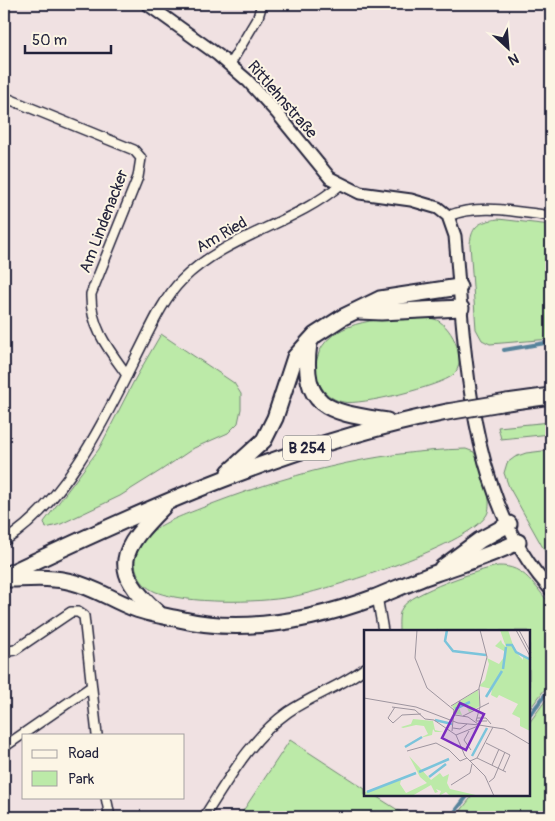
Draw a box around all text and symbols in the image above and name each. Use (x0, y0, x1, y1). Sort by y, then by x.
scale bar (25, 22, 111, 54)
north arrow (482, 22, 532, 72)
text: 50 m (32, 31, 67, 50)
text: N (505, 50, 521, 69)
street label: Rittlehnstraße (243, 57, 321, 143)
street label: Am Lindenacker (75, 167, 133, 276)
street label: Am Ried (192, 212, 251, 257)
road number: B 254 (283, 436, 331, 460)
inset map (364, 630, 530, 796)
legend (22, 734, 185, 798)
text: Road (68, 744, 99, 763)
text: Park (68, 770, 95, 789)

